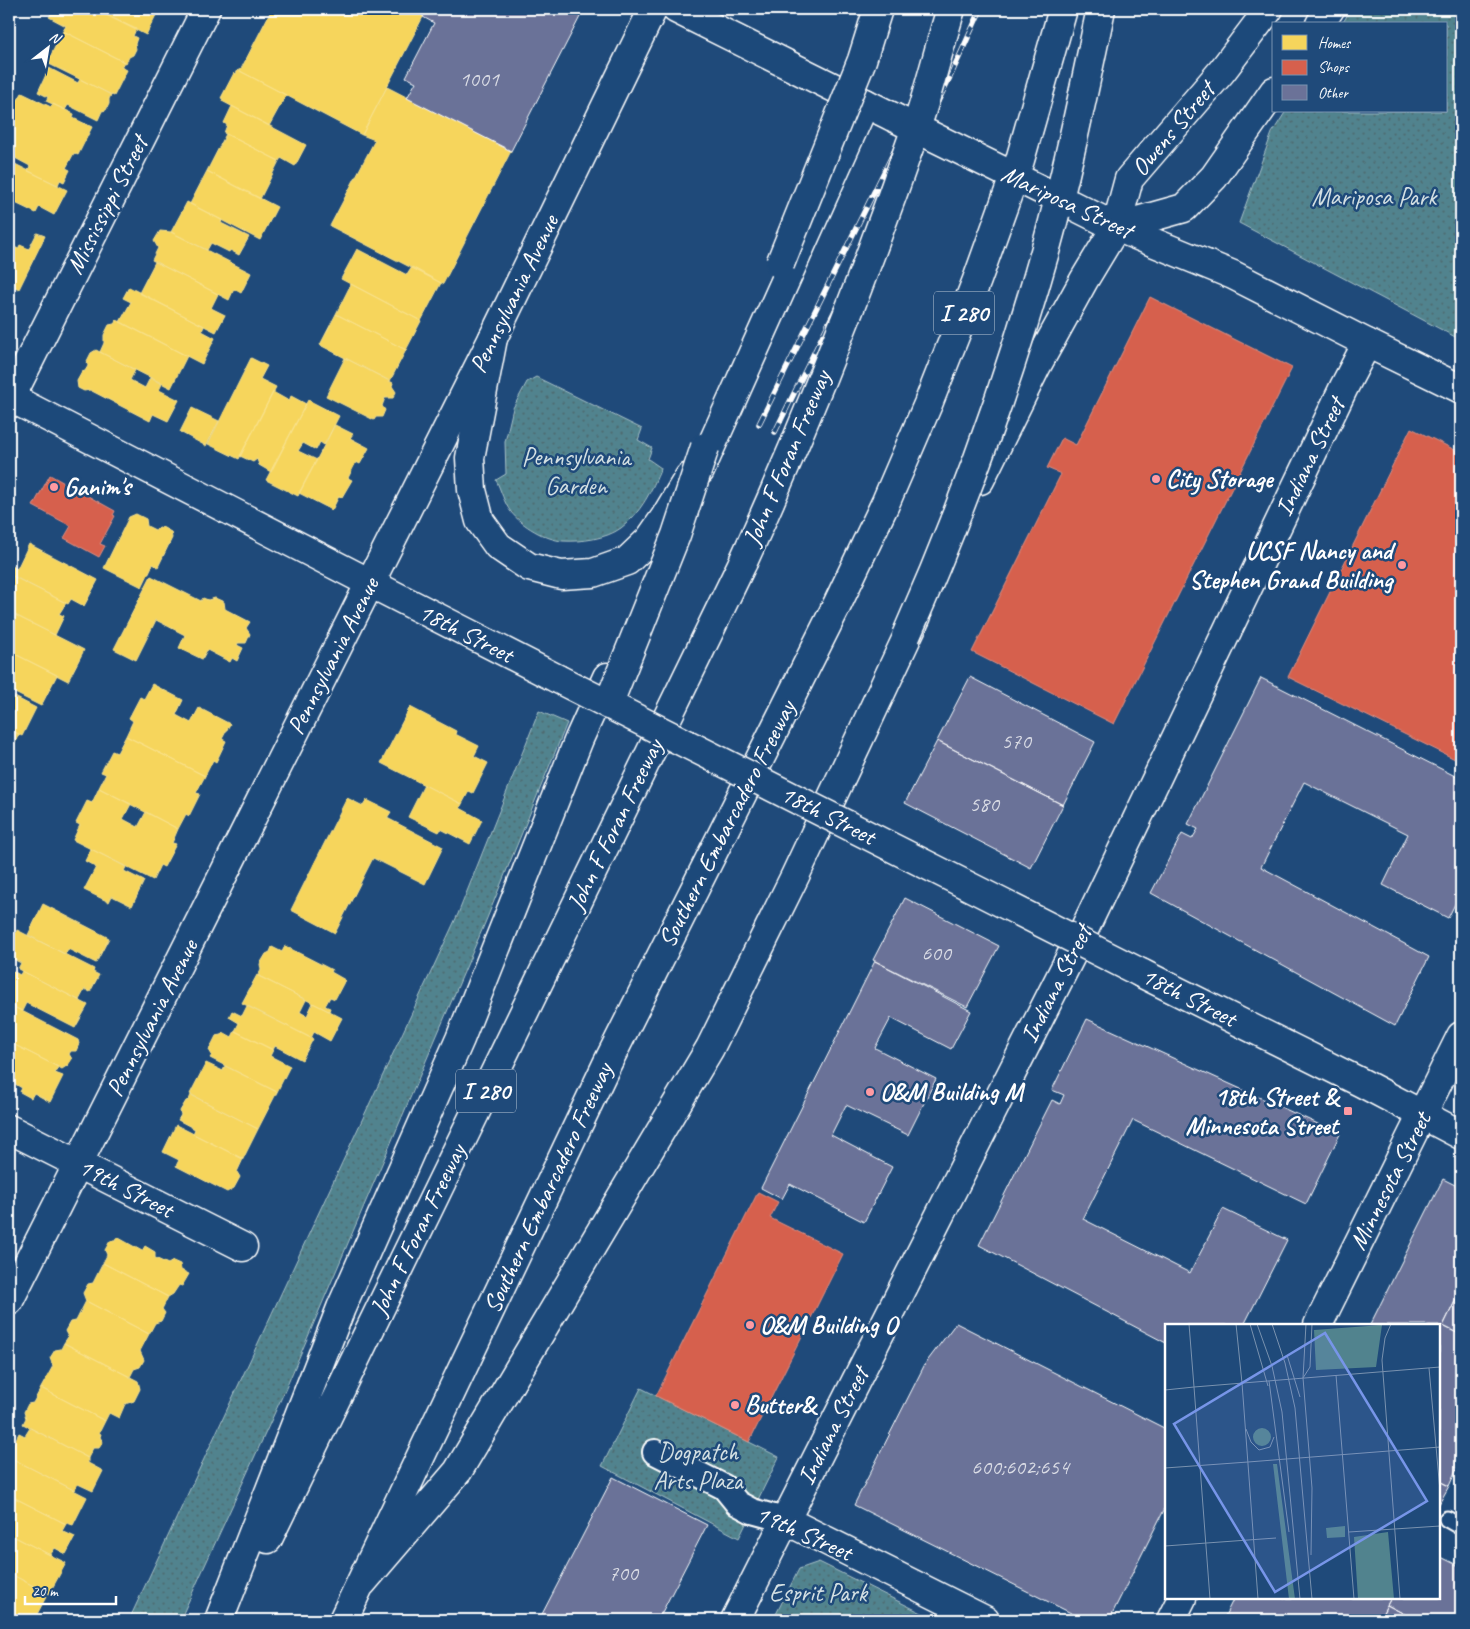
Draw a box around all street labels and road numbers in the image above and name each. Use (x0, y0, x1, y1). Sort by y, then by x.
street label: Owens Street (1124, 72, 1224, 183)
street label: Mississippi Street (59, 127, 157, 279)
street label: Mariposa Street (996, 158, 1141, 248)
street label: Pennsylvania Avenue (462, 208, 567, 378)
road number: I 280 (934, 292, 994, 334)
street label: John F Foran Freeway (735, 363, 839, 551)
street label: Indiana Street (1268, 389, 1354, 521)
street label: Pennsylvania Avenue (280, 570, 387, 740)
street label: 18th Street (413, 596, 521, 672)
street label: Southern Embarcadero Freeway (651, 693, 804, 953)
street label: John F Foran Freeway (559, 732, 671, 917)
street label: 18th Street (775, 778, 883, 854)
street label: Indiana Street (1013, 917, 1101, 1048)
street label: Pennsylvania Avenue (99, 932, 206, 1102)
street label: 18th Street (1136, 960, 1244, 1036)
street label: Southern Embarcadero Freeway (476, 1056, 621, 1318)
road number: I 280 (456, 1070, 516, 1112)
street label: Minnesota Street (1342, 1104, 1440, 1255)
street label: John F Foran Freeway (362, 1137, 474, 1322)
street label: 19th Street (73, 1151, 181, 1227)
street label: Indiana Street (790, 1359, 878, 1490)
street label: 19th Street (751, 1498, 860, 1569)

